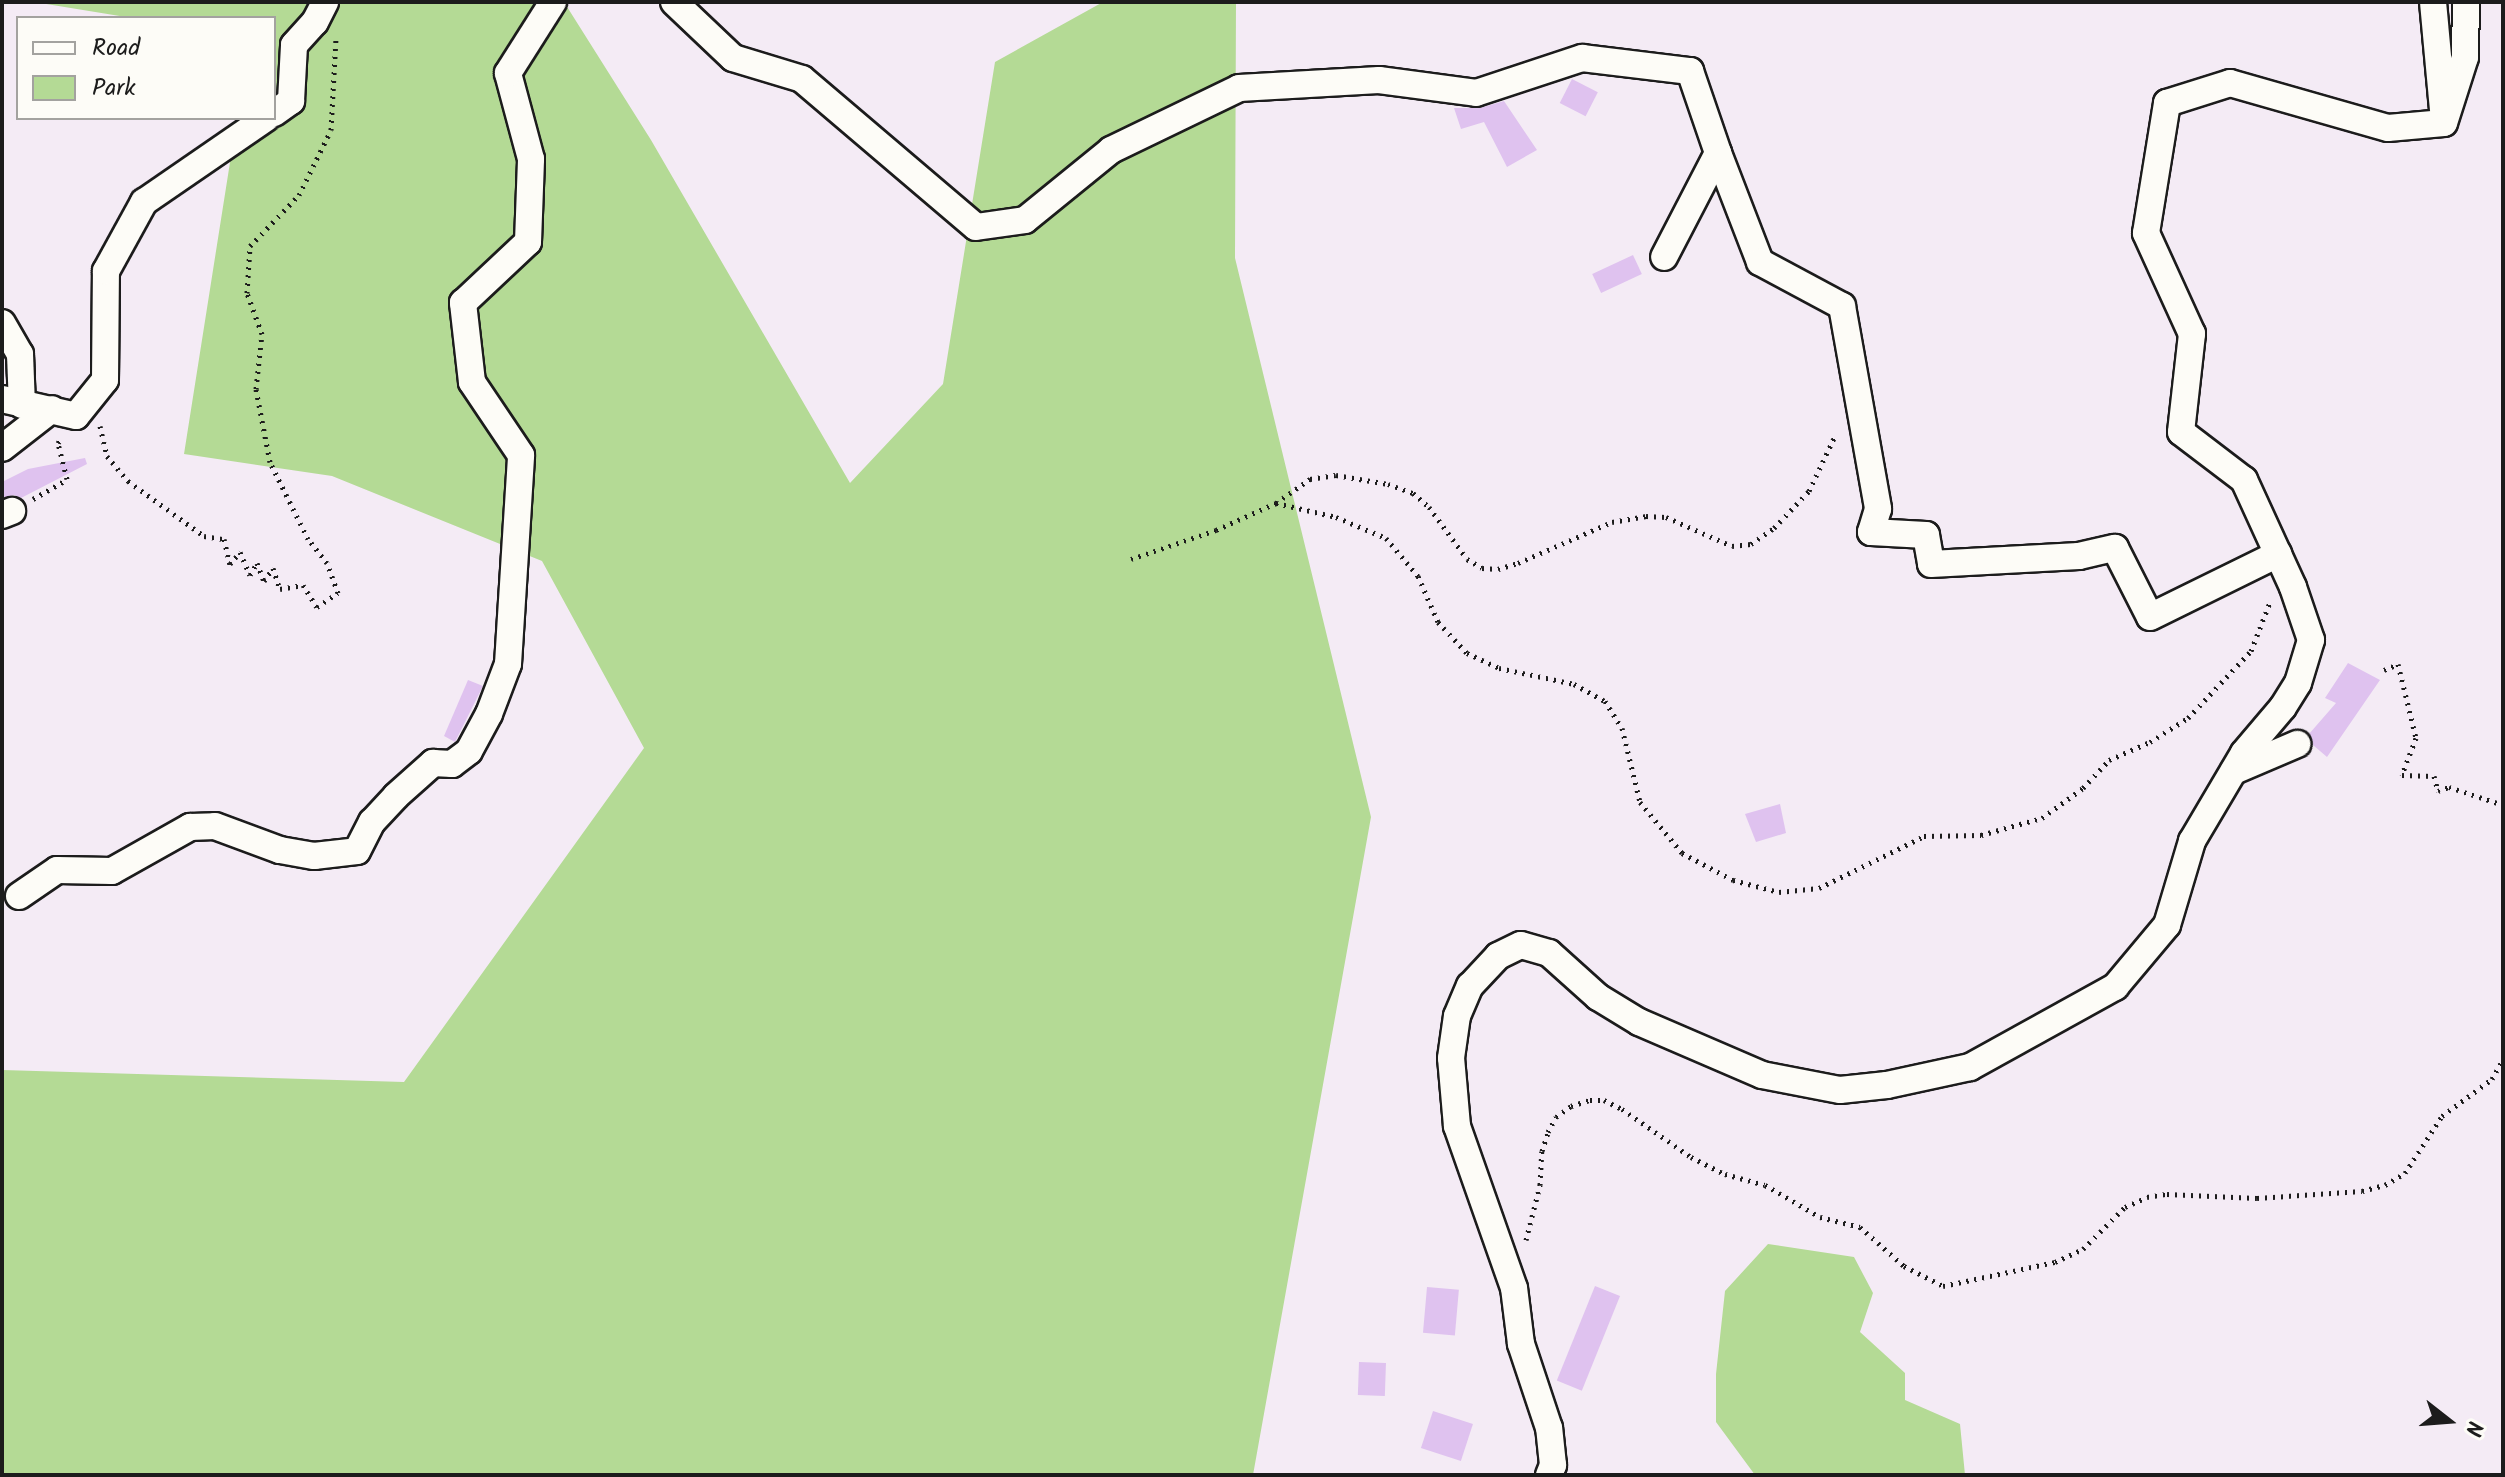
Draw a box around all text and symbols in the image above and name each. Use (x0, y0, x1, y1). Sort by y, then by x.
legend (16, 16, 276, 120)
text: Road (92, 29, 140, 68)
text: Park (92, 69, 136, 108)
north arrow (2409, 1381, 2489, 1461)
text: N (2454, 1416, 2491, 1440)

